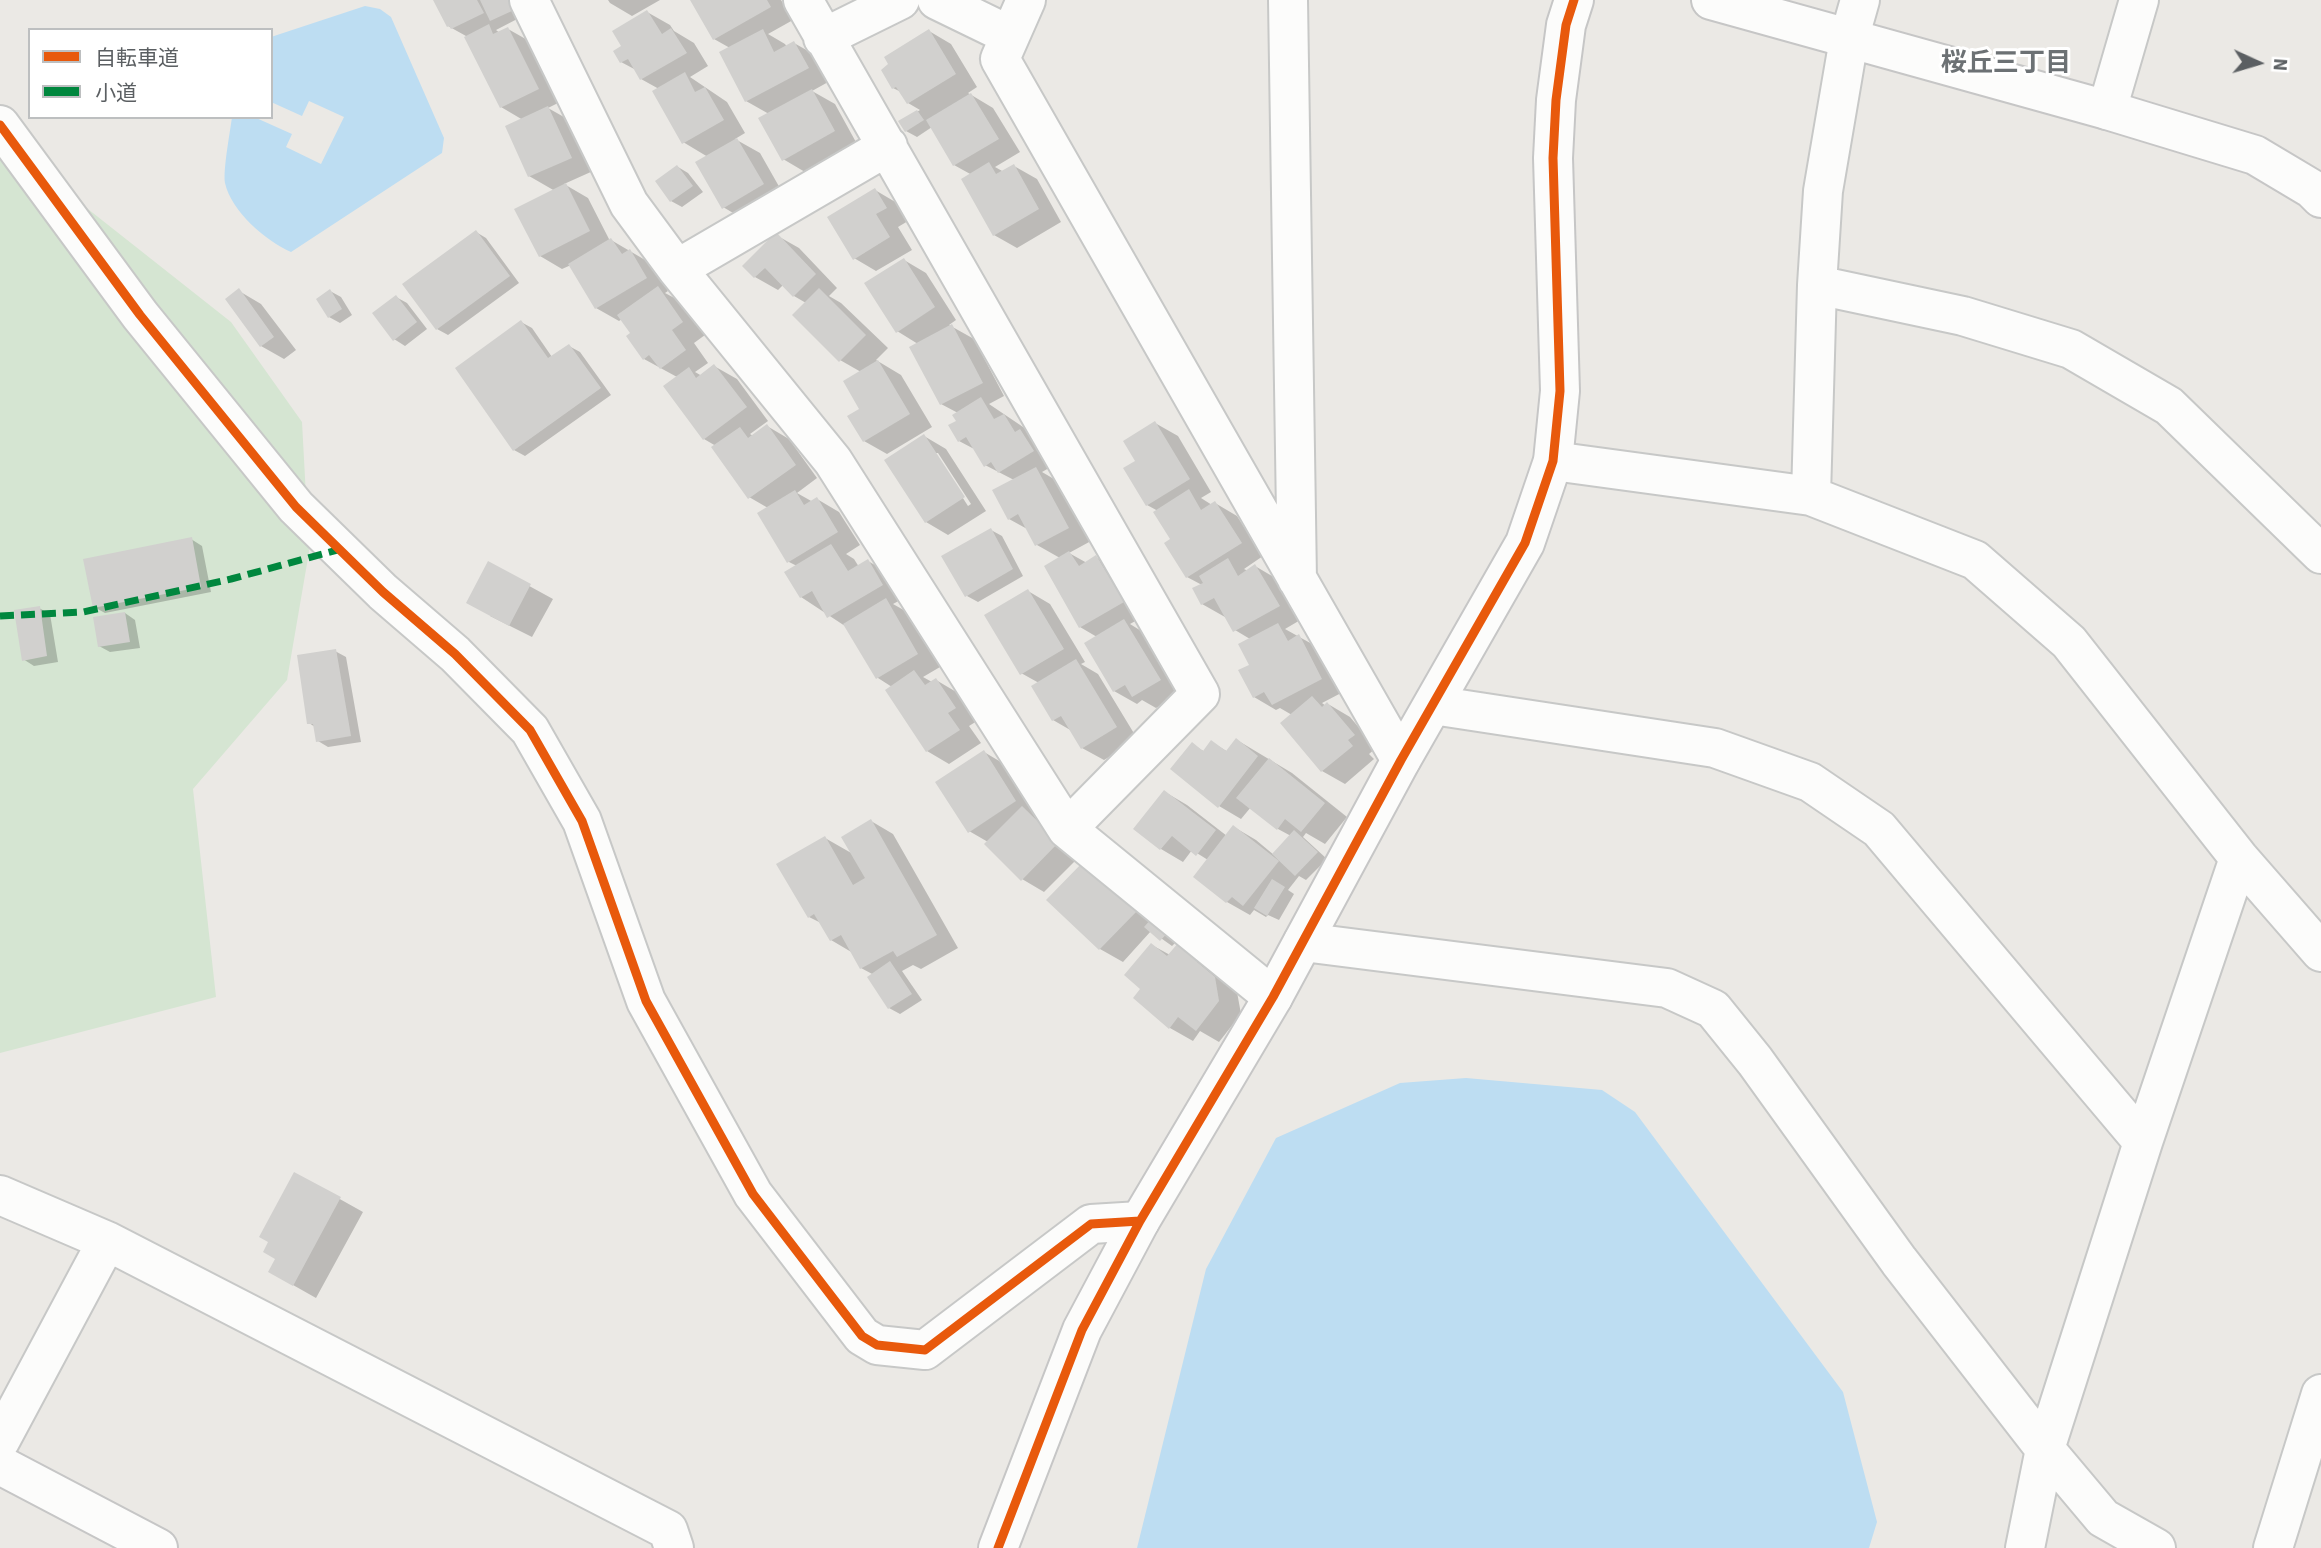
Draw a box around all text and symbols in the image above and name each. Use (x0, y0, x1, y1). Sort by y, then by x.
legend (28, 28, 273, 119)
north arrow (2223, 28, 2293, 98)
text: 自転車道 (95, 43, 179, 73)
district label: 桜丘三丁目 (1941, 49, 2071, 81)
text: N (2266, 57, 2293, 72)
text: 小道 (95, 78, 137, 108)

